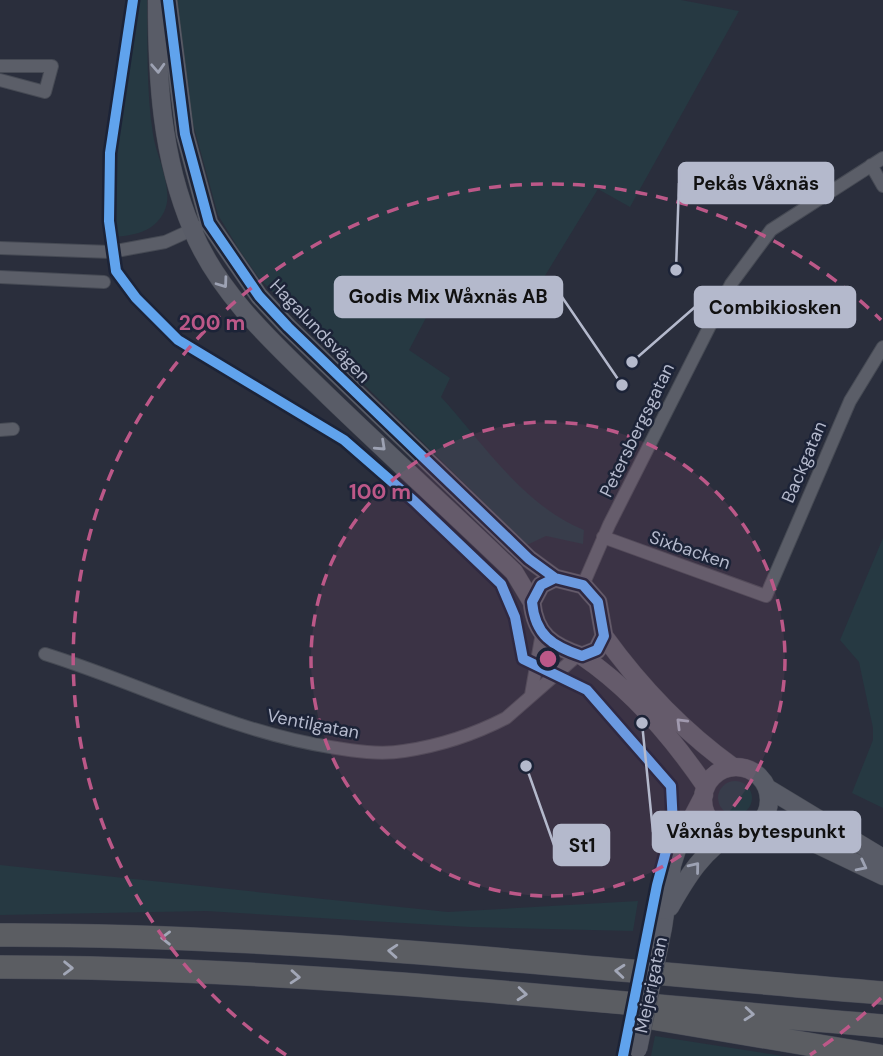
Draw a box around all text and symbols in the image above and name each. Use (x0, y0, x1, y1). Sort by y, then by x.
one-way arrow (150, 63, 165, 74)
callout: Pekås Våxnäs (679, 163, 833, 203)
text: Pekås Våxnäs (693, 171, 819, 196)
street label: Hagalundsvägen (264, 274, 376, 388)
one-way arrow (215, 275, 227, 287)
callout: Godis Mix Wåxnäs AB (335, 277, 562, 317)
text: Godis Mix Wåxnäs AB (348, 284, 548, 309)
callout: Combikiosken (695, 287, 855, 327)
text: Combikiosken (709, 295, 841, 320)
text: 200 m (179, 309, 245, 337)
street label: Petersbergsgatan (594, 359, 680, 501)
street label: Backgatan (776, 417, 832, 507)
one-way arrow (373, 438, 386, 450)
text: 100 m (349, 478, 411, 506)
street label: Sixbacken (646, 525, 734, 575)
centre of rings (536, 647, 560, 671)
street label: Ventilgatan (265, 703, 361, 745)
one-way arrow (676, 719, 689, 732)
callout: Våxnås bytespunkt (653, 812, 860, 852)
text: Våxnås bytespunkt (666, 819, 846, 844)
callout: St1 (554, 825, 609, 865)
text: St1 (569, 833, 595, 858)
one-way arrow (855, 857, 867, 871)
one-way arrow (686, 863, 699, 875)
one-way arrow (160, 930, 171, 946)
street label: Mejerigatan (629, 935, 673, 1035)
one-way arrow (387, 944, 398, 959)
one-way arrow (63, 960, 74, 976)
one-way arrow (614, 964, 625, 979)
one-way arrow (290, 969, 301, 984)
one-way arrow (517, 986, 528, 1001)
one-way arrow (744, 1006, 755, 1021)

